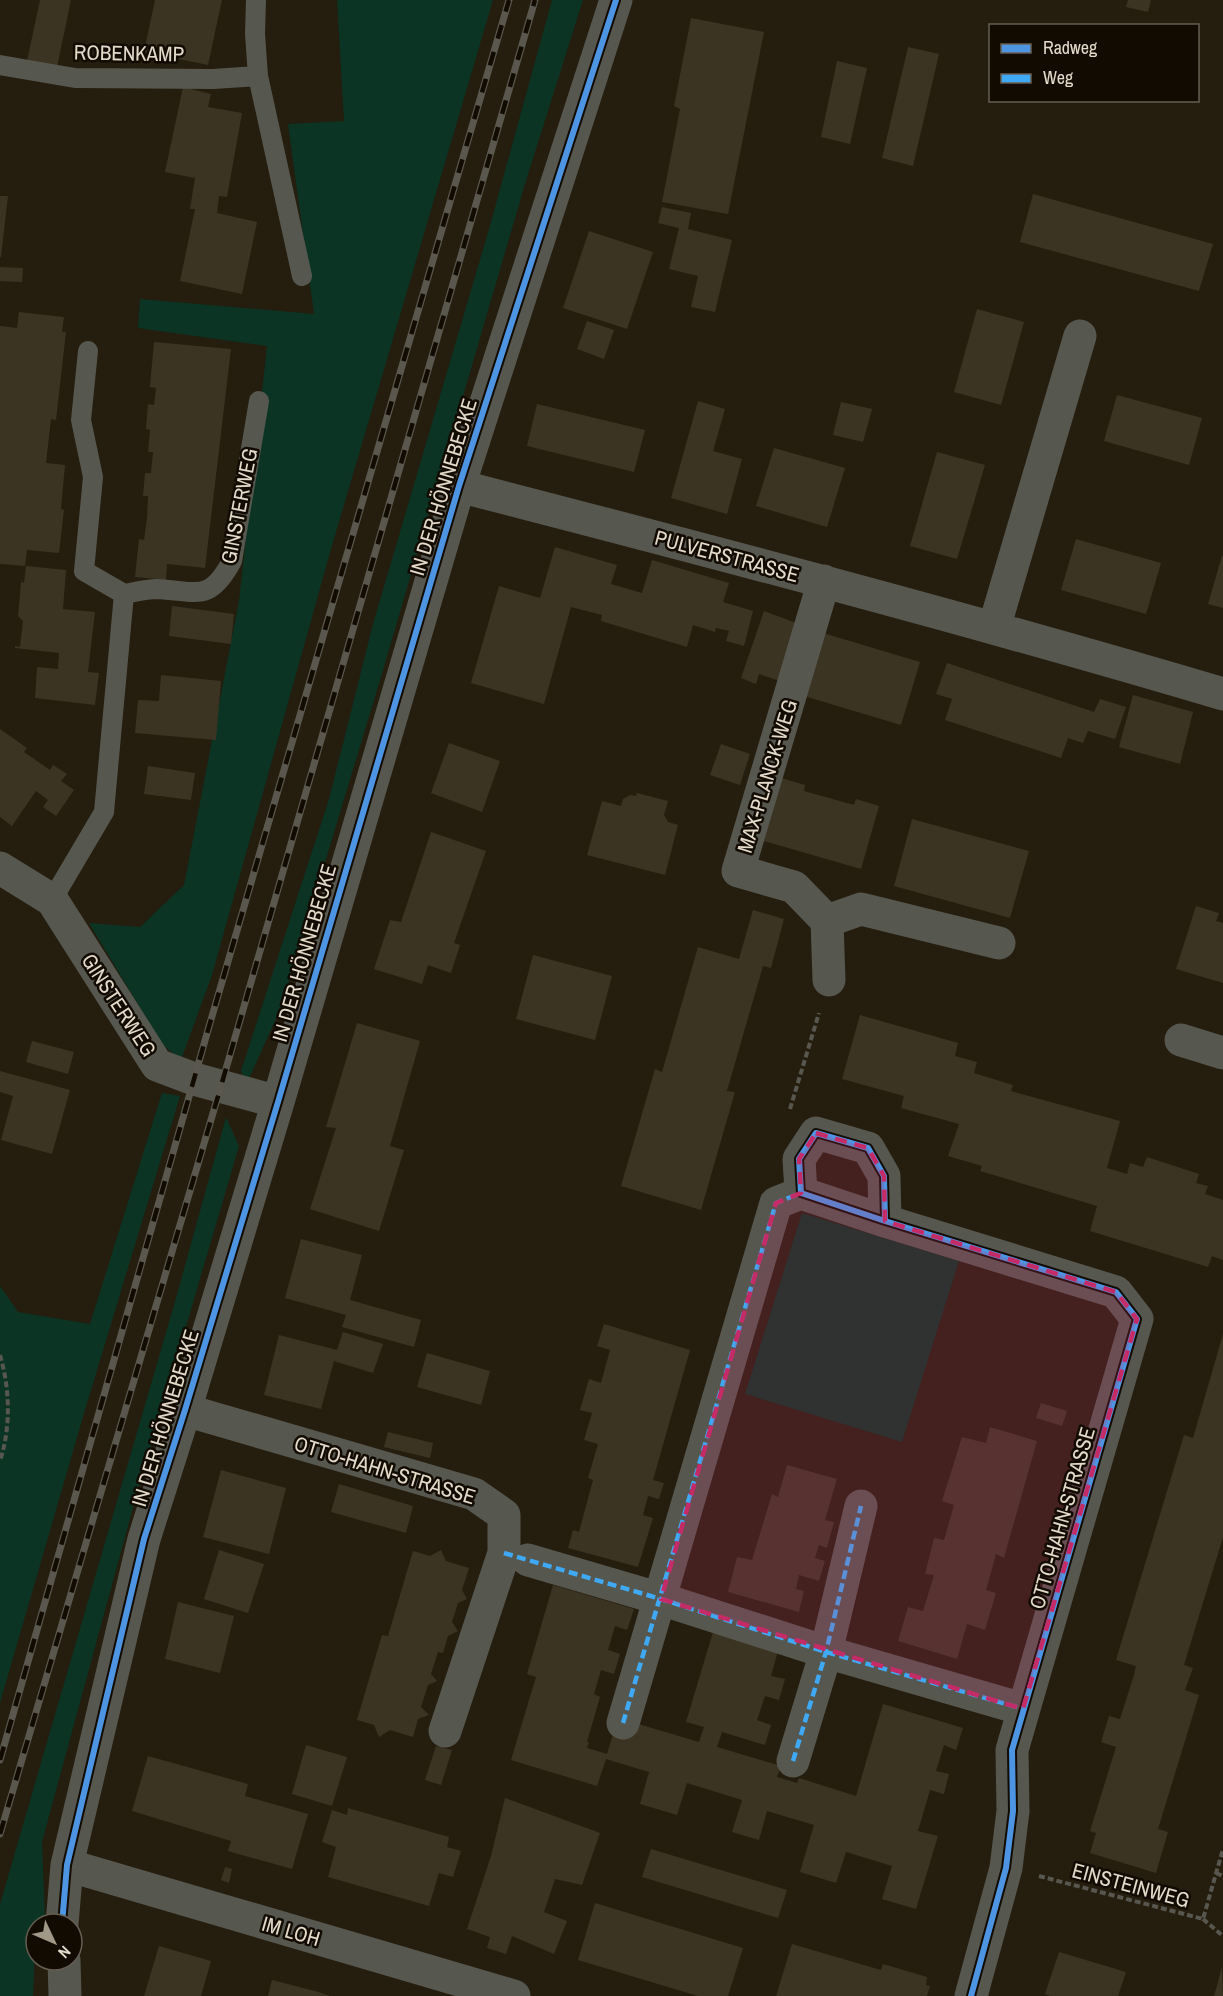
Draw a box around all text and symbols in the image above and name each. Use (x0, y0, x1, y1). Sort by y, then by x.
legend (989, 24, 1199, 102)
text: Radweg (1043, 35, 1098, 60)
street label: ROBENKAMP (74, 38, 184, 68)
text: Weg (1043, 65, 1074, 90)
street label: IN DER HÖNNEBECKE (402, 395, 484, 579)
street label: GINSTERWEG (214, 446, 264, 566)
street label: PULVERSTRASSE (652, 523, 802, 589)
street label: MAX-PLANCK-WEG (730, 696, 804, 856)
street label: IN DER HÖNNEBECKE (265, 861, 343, 1045)
street label: GINSTERWEG (75, 948, 163, 1062)
street label: IN DER HÖNNEBECKE (124, 1326, 206, 1510)
street label: OTTO-HAHN-STRASSE (1022, 1424, 1102, 1612)
street label: OTTO-HAHN-STRASSE (291, 1429, 479, 1511)
street label: EINSTEINWEG (1069, 1855, 1193, 1915)
street label: IM LOH (258, 1909, 324, 1953)
north arrow (24, 1912, 84, 1972)
text: N (54, 1941, 76, 1963)

